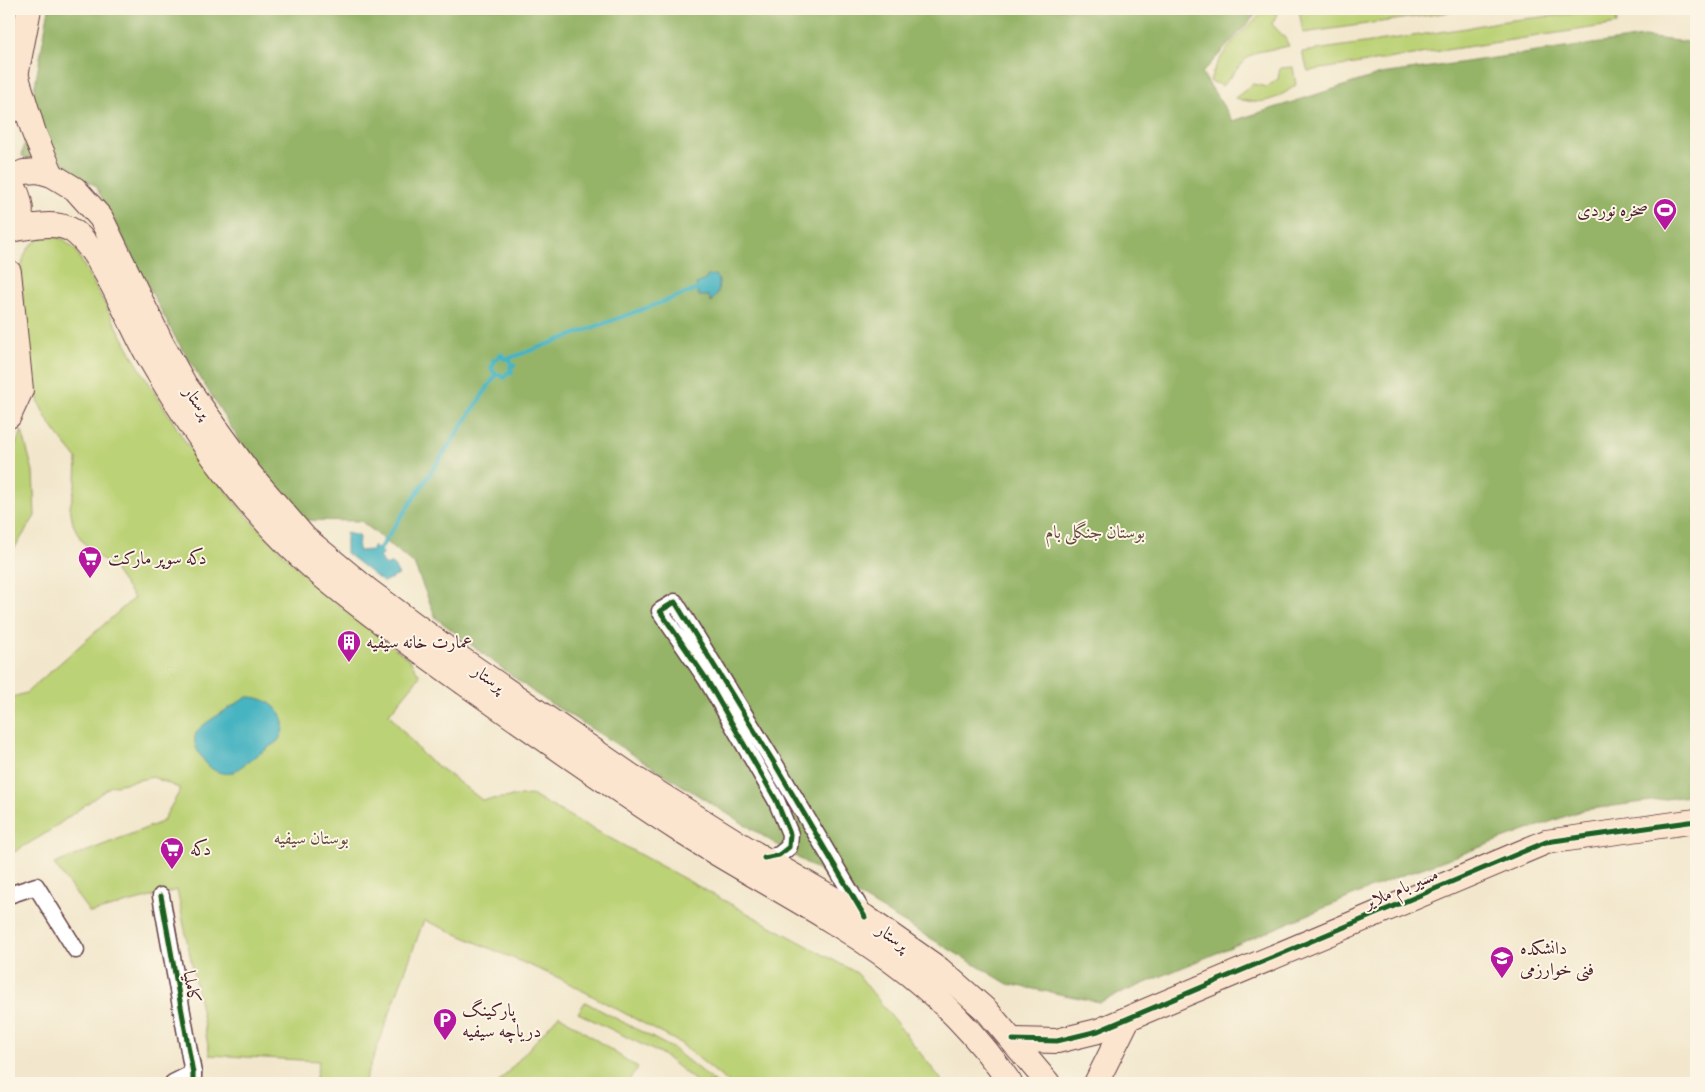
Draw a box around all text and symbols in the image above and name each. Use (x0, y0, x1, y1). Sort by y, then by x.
sports icon: صخره نوردی (1652, 197, 1678, 231)
place label: صخره نوردی (1577, 199, 1648, 222)
street label: پرستار (178, 380, 218, 424)
park label: بوستان جنگلی بام (1045, 520, 1145, 548)
supermarket icon: دکه سوپر مارکت (77, 545, 103, 579)
place label: دکه سوپر مارکت (108, 547, 207, 569)
building icon: عمارت خانه سیفیه (336, 629, 362, 663)
place label: عمارت خانه سیفیه (366, 631, 472, 653)
street label: پرستار (467, 658, 511, 698)
park label: بوستان سیفیه (273, 827, 349, 849)
supermarket icon: دکه (159, 836, 185, 870)
place label: دکه (190, 838, 211, 860)
street label: مسیر بام ملایر (1359, 863, 1443, 919)
street label: پرستار (871, 917, 915, 957)
place label: دانشکده فنی خوارزمی (1520, 937, 1594, 982)
school or university icon: دانشکده فنی خوارزمی (1489, 945, 1515, 979)
street label: کاملیا (178, 969, 206, 1005)
place label: پارکینگ دریاچه سیفیه (462, 998, 541, 1044)
parking icon: پارکینگ دریاچه سیفیه (432, 1007, 458, 1041)

